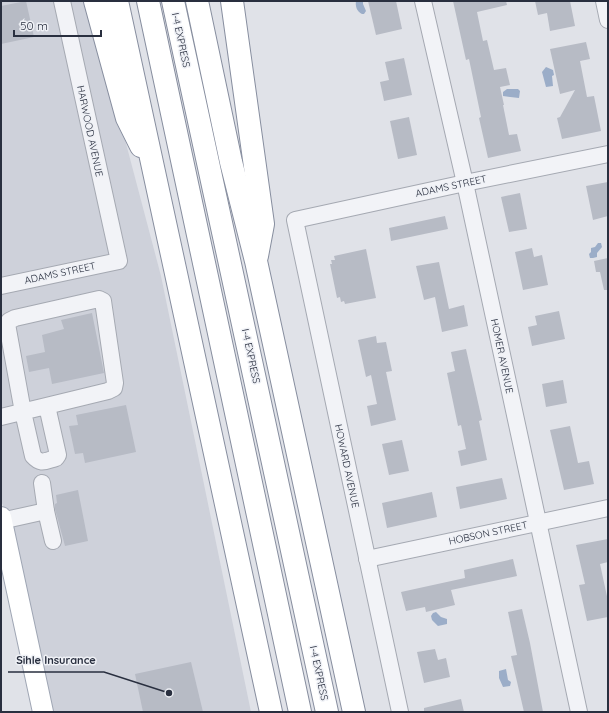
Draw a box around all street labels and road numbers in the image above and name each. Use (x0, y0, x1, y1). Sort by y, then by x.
street label: I-4 EXPRESS (169, 11, 193, 69)
street label: HARWOOD AVENUE (74, 84, 106, 178)
street label: ADAMS STREET (414, 172, 488, 200)
street label: ADAMS STREET (23, 259, 97, 287)
street label: HOMER AVENUE (488, 317, 516, 395)
street label: I-4 EXPRESS (239, 327, 263, 385)
street label: HOWARD AVENUE (332, 423, 362, 509)
street label: HOBSON STREET (447, 518, 529, 548)
street label: I-4 EXPRESS (307, 644, 331, 702)

